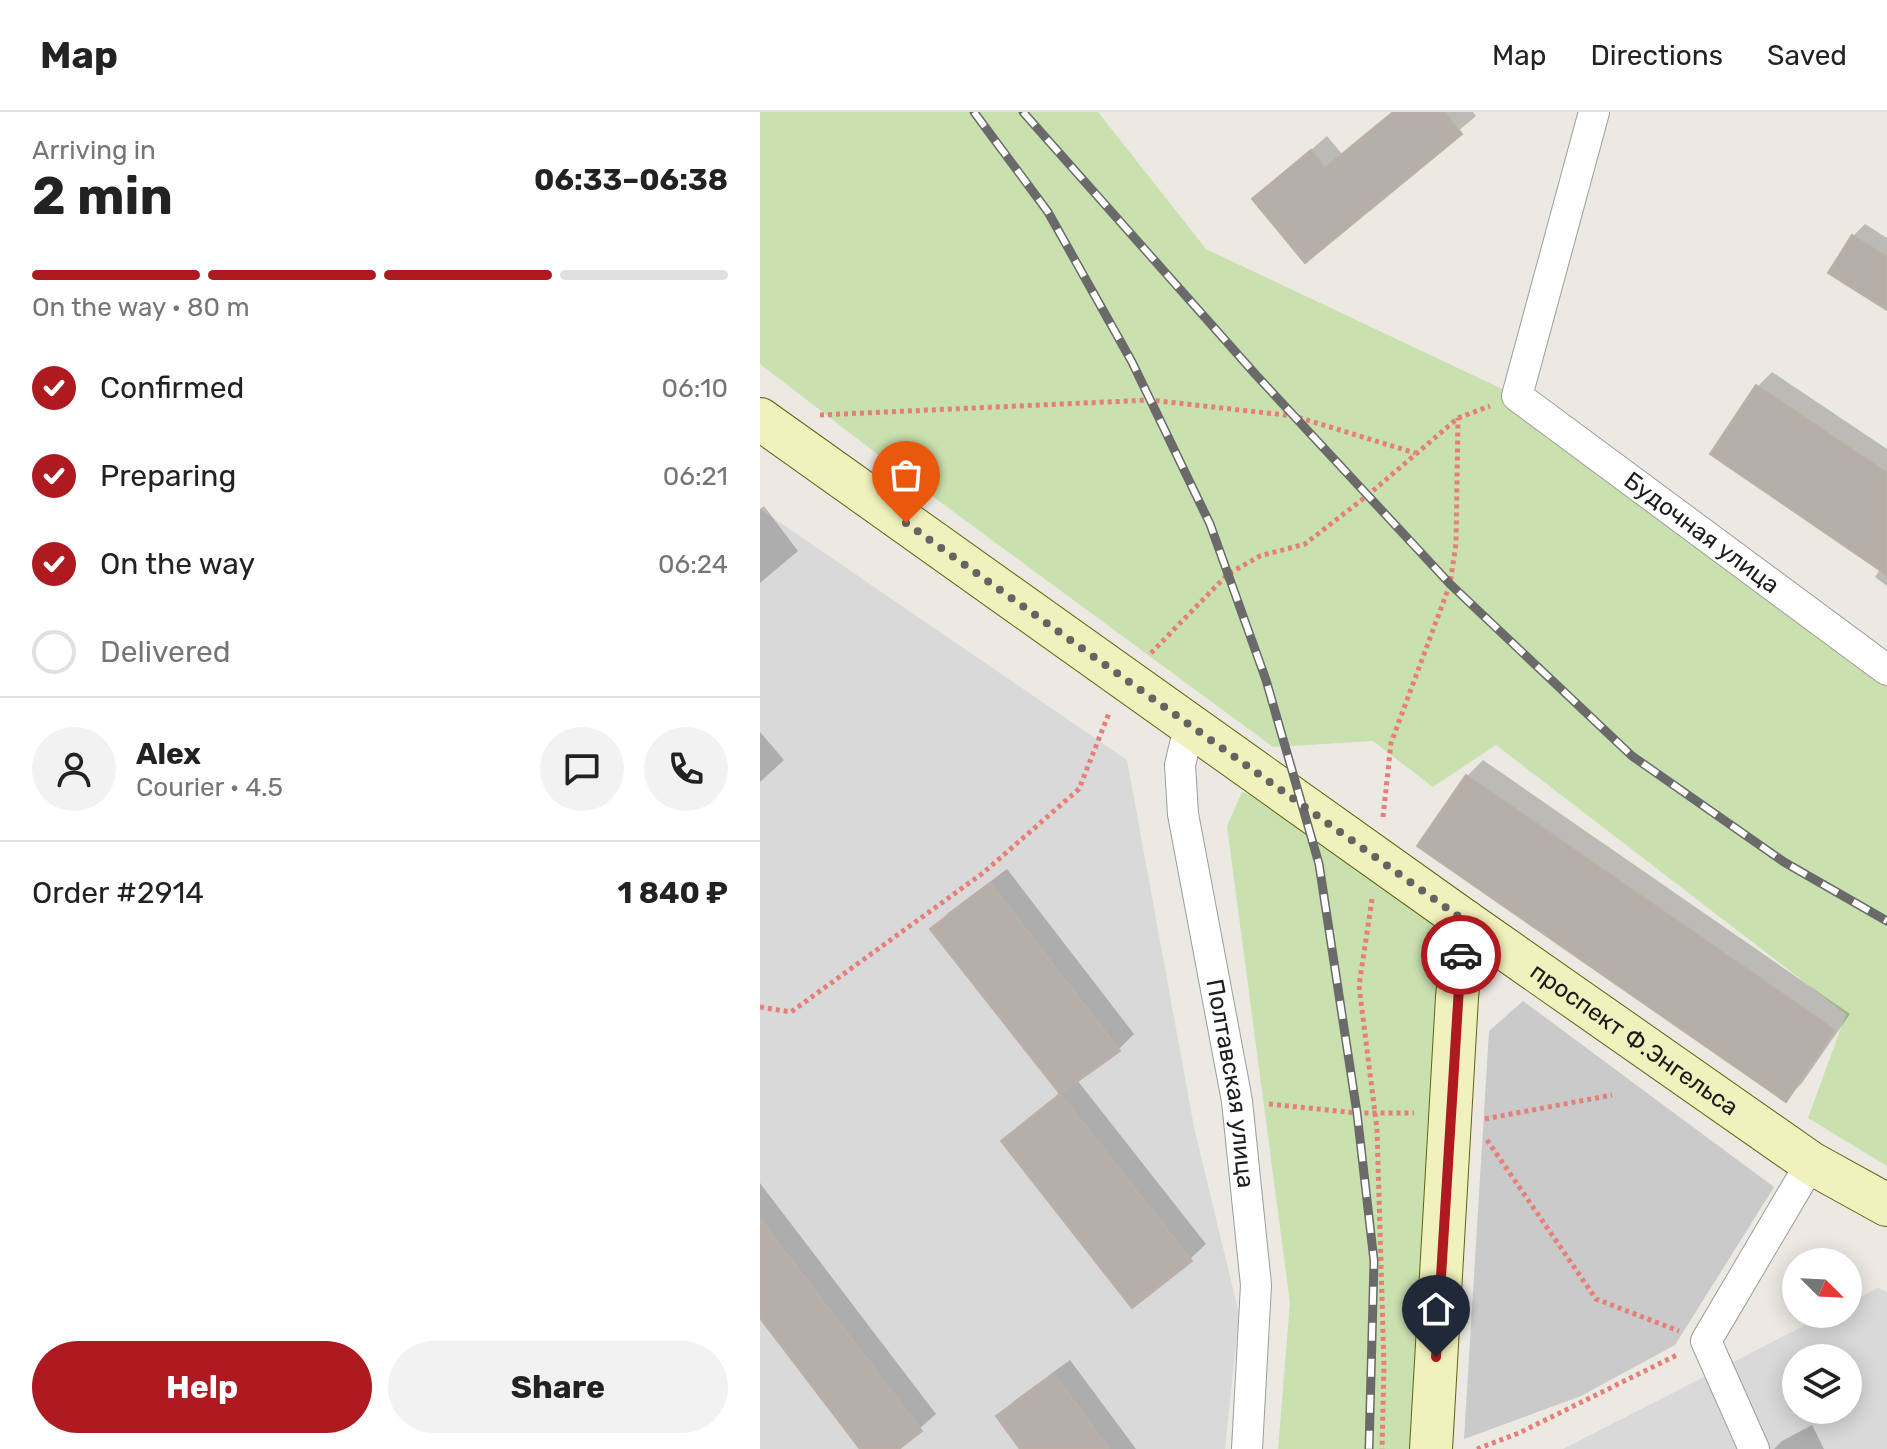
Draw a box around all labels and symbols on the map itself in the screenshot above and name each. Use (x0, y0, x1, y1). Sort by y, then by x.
pin (872, 441, 940, 523)
street label: Будочная улица (1619, 466, 1785, 599)
courier (1421, 915, 1501, 995)
street label: проспект Ф.Энгельса (1525, 957, 1743, 1122)
street label: Полтавская улица (1200, 977, 1260, 1189)
north arrow (1782, 1248, 1862, 1328)
pin (1402, 1275, 1470, 1357)

